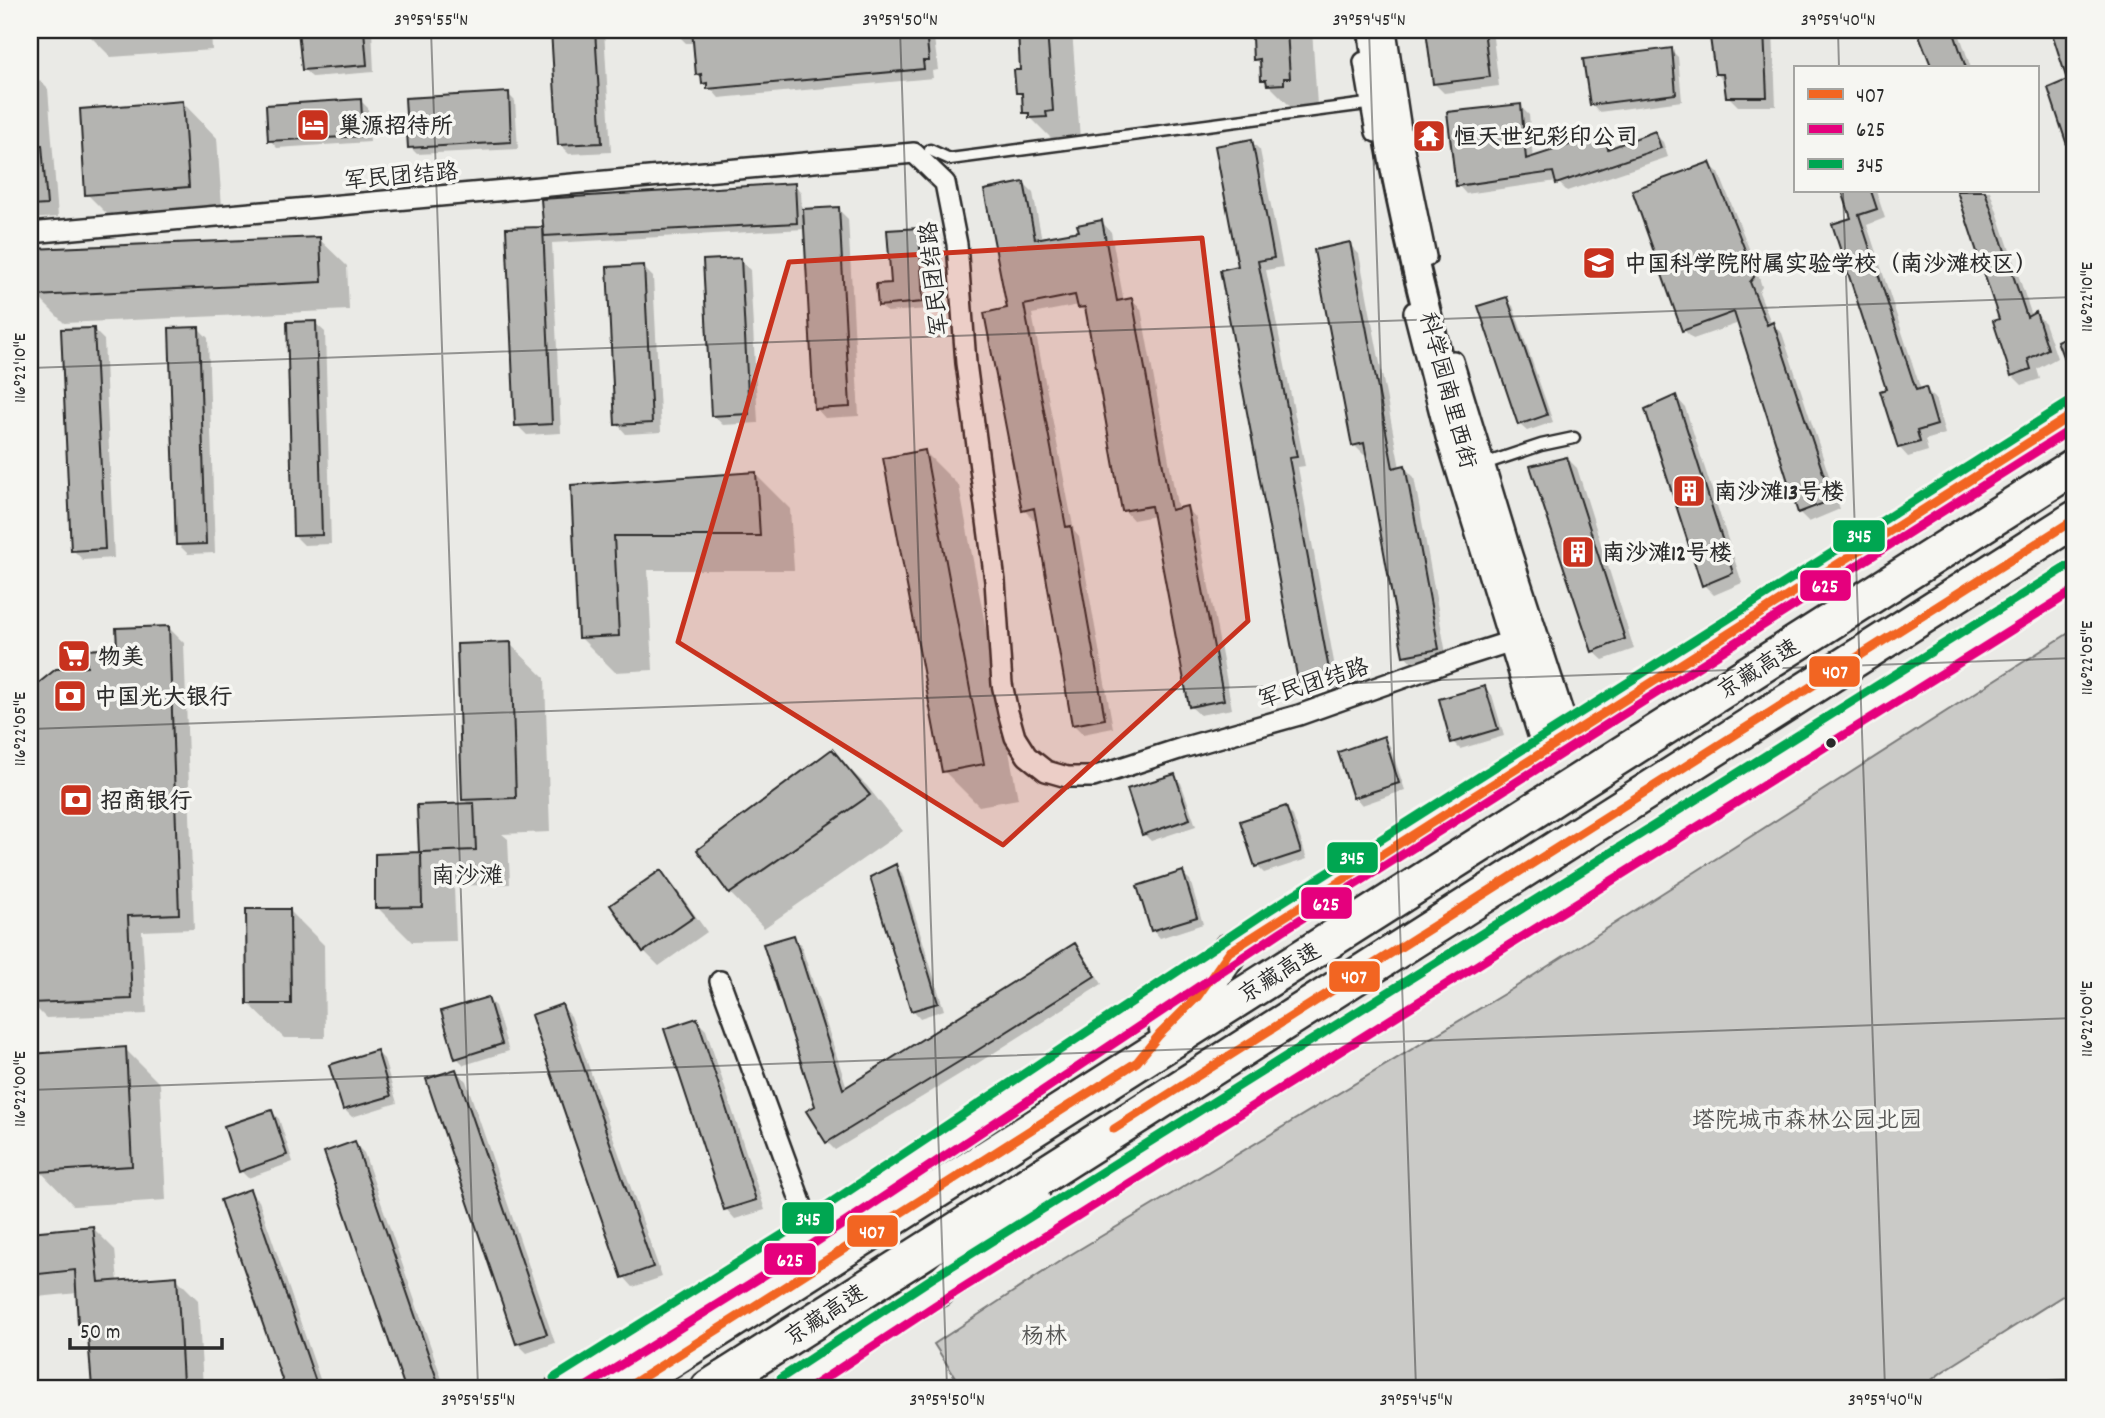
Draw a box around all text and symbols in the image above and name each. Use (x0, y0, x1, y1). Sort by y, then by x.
text: 39°59'55"N (394, 9, 468, 34)
text: 39°59'50"N (862, 9, 938, 34)
text: 39°59'45"N (1332, 9, 1406, 34)
text: 39°59'40"N (1801, 9, 1875, 34)
legend (1794, 66, 2038, 192)
text: 407 (1856, 83, 1884, 113)
hotel icon: 巢源招待所 (294, 106, 332, 144)
place label: 巢源招待所 (338, 112, 453, 145)
temple icon: 恒天世纪彩印公司 (1410, 117, 1448, 155)
text: 625 (1856, 117, 1885, 147)
place label: 恒天世纪彩印公司 (1454, 123, 1638, 156)
text: 345 (1856, 153, 1884, 183)
street label: 军民团结路 (343, 157, 460, 200)
street label: 军民团结路 (914, 220, 959, 338)
school or university icon: 中国科学院附属实验学校（南沙滩校区） (1580, 244, 1618, 282)
place label: 中国科学院附属实验学校（南沙滩校区） (1624, 250, 2038, 283)
text: 116°22'10"E (2076, 262, 2101, 332)
street label: 科学园南里西街 (1409, 309, 1482, 473)
text: 116°22'10"E (9, 333, 34, 403)
building icon: 南沙滩13号楼 (1670, 472, 1708, 510)
place label: 南沙滩13号楼 (1714, 478, 1844, 511)
line badge: 345 (1832, 519, 1886, 553)
text: 345 (1846, 525, 1872, 552)
building icon: 南沙滩12号楼 (1559, 533, 1597, 571)
place label: 南沙滩12号楼 (1602, 539, 1732, 572)
line badge: 625 (1799, 569, 1852, 602)
text: 625 (1812, 575, 1838, 602)
text: 116°22'05"E (2076, 621, 2101, 695)
street label: 京藏高速 (1712, 633, 1808, 709)
supermarket icon: 物美 (55, 637, 93, 675)
place label: 物美 (98, 643, 144, 676)
street label: 军民团结路 (1254, 652, 1374, 719)
line badge: 407 (1808, 655, 1861, 688)
text: 407 (1822, 661, 1848, 688)
bank icon: 中国光大银行 (51, 677, 89, 715)
place label: 中国光大银行 (94, 683, 232, 716)
text: 116°22'05"E (9, 692, 34, 766)
unlabelled marker (1824, 736, 1838, 750)
bank icon: 招商银行 (57, 781, 95, 819)
place label: 招商银行 (100, 787, 192, 820)
line badge: 345 (1326, 841, 1379, 874)
text: 345 (1339, 847, 1365, 874)
district label: 南沙滩 (431, 861, 503, 895)
line badge: 625 (1300, 886, 1353, 920)
text: 625 (1313, 893, 1339, 920)
street label: 京藏高速 (1233, 937, 1329, 1013)
line badge: 407 (1328, 960, 1381, 993)
text: 407 (1341, 966, 1367, 993)
text: 116°22'00"E (2076, 981, 2101, 1057)
text: 116°22'00"E (9, 1051, 34, 1127)
park label: 塔院城市森林公园北园 (1692, 1106, 1922, 1139)
line badge: 345 (781, 1201, 835, 1235)
text: 345 (795, 1208, 821, 1235)
line badge: 407 (846, 1214, 899, 1248)
text: 407 (859, 1221, 885, 1248)
line badge: 625 (763, 1242, 817, 1276)
text: 625 (777, 1249, 803, 1276)
street label: 京藏高速 (779, 1278, 874, 1356)
scale bar (70, 1306, 222, 1350)
text: 50 m (80, 1319, 120, 1349)
park label: 杨林 (1021, 1322, 1067, 1355)
text: 39°59'55"N (441, 1389, 515, 1414)
text: 39°59'50"N (909, 1389, 985, 1414)
text: 39°59'45"N (1379, 1389, 1453, 1414)
text: 39°59'40"N (1848, 1389, 1922, 1414)

